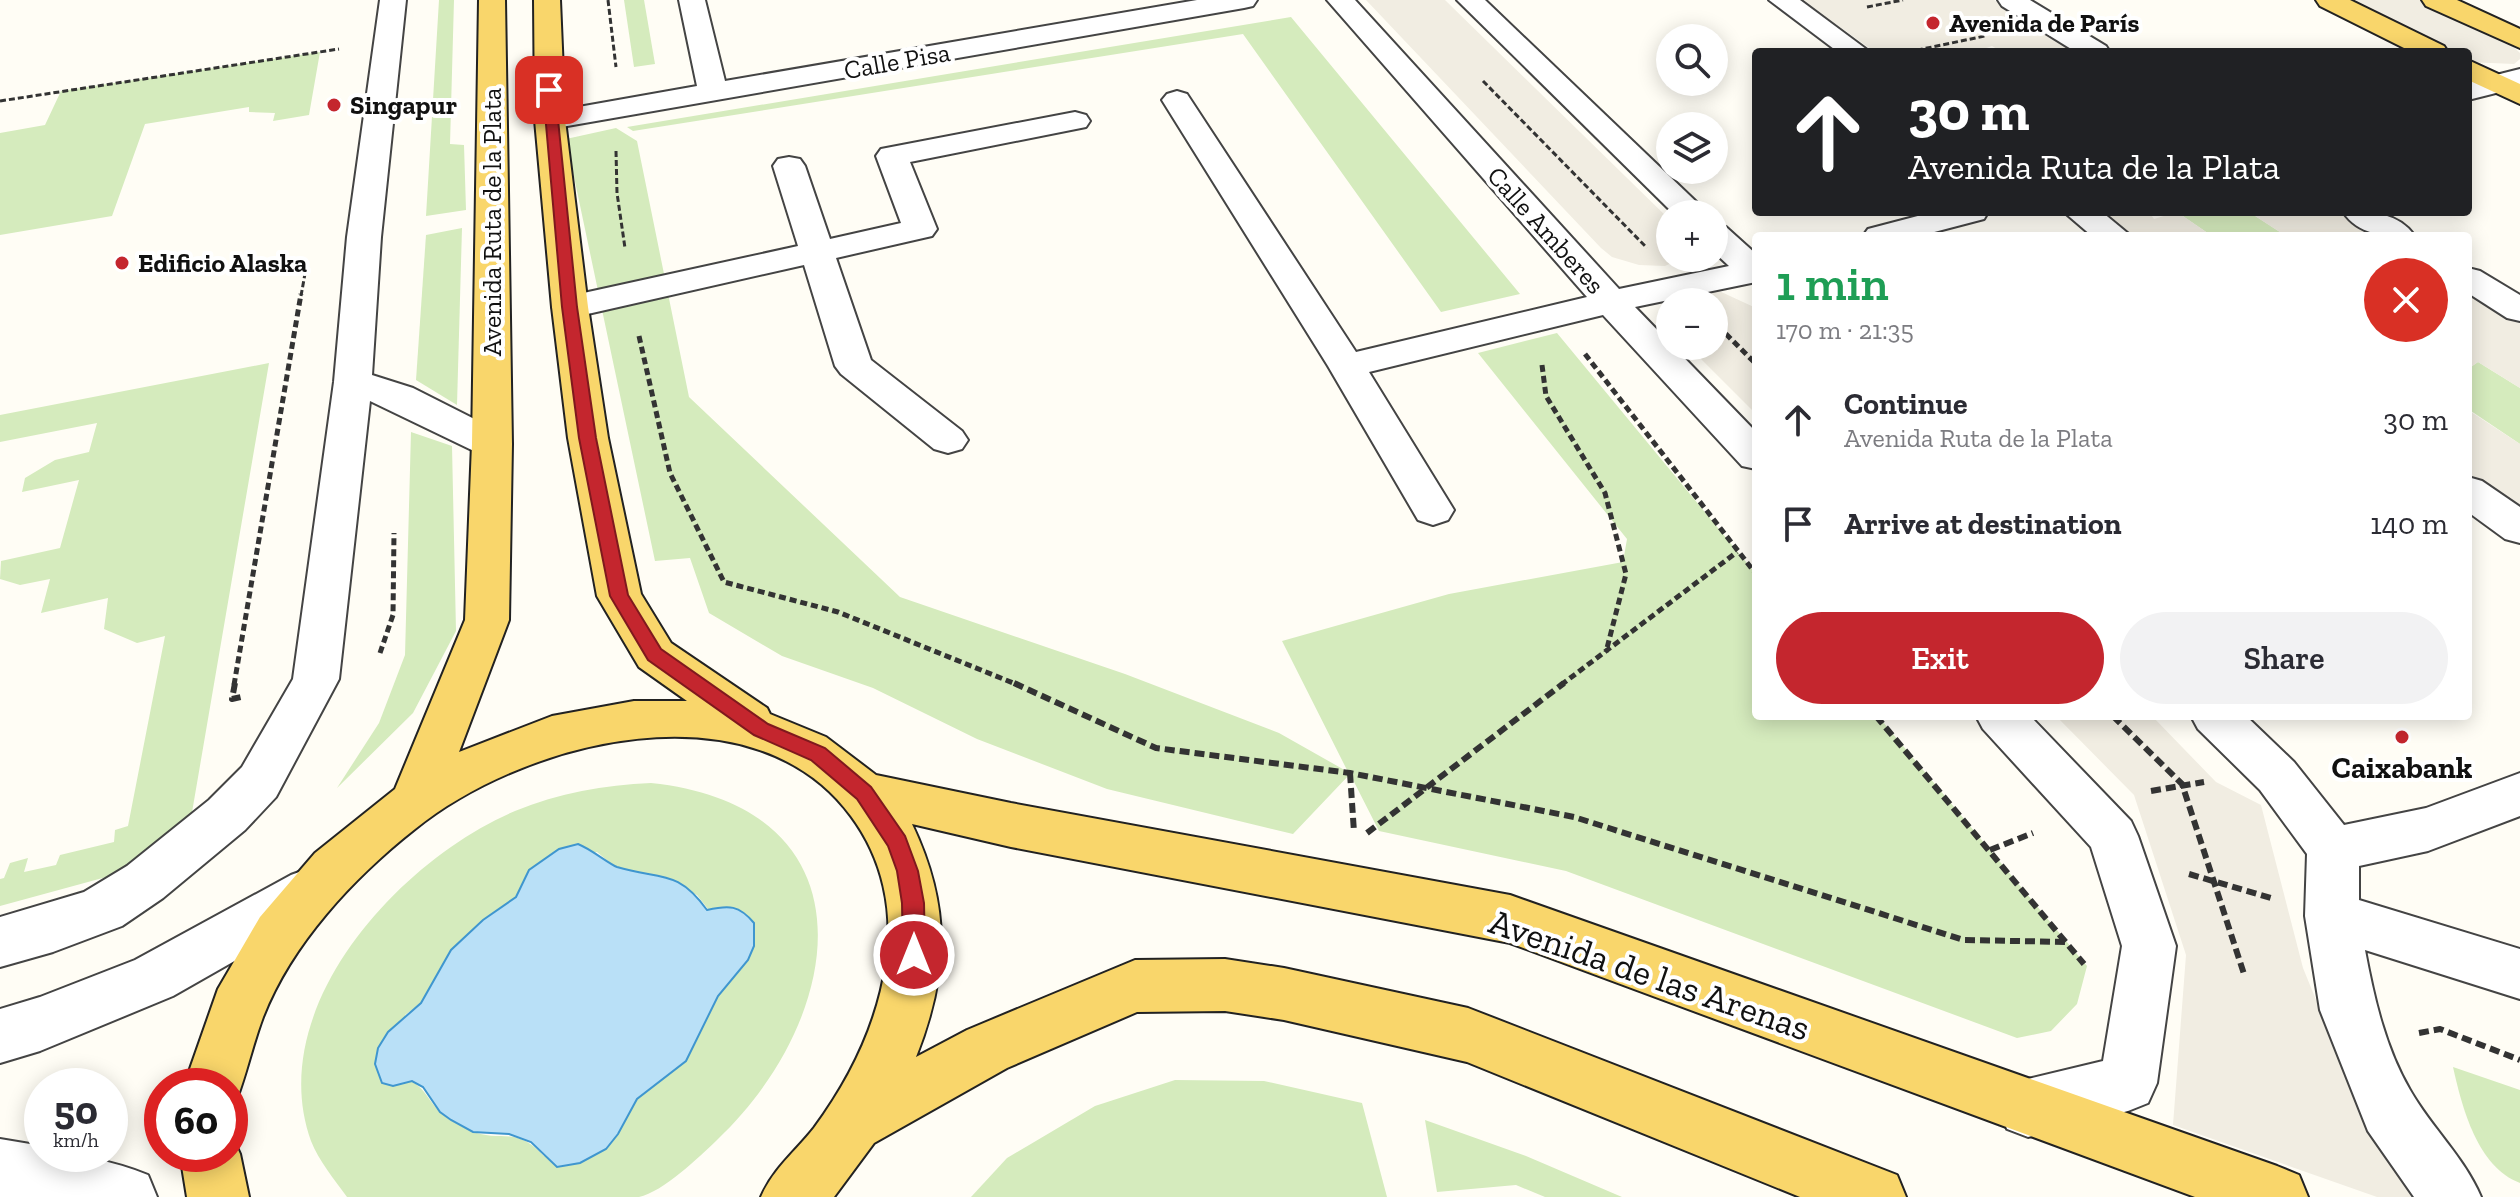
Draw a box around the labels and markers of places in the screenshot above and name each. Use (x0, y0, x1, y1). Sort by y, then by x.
place label: Avenida de París (1949, 7, 2139, 39)
marker: Avenida de París (1924, 14, 1942, 32)
pin (515, 56, 583, 124)
place label: Singapur (350, 89, 457, 121)
marker: Singapur (325, 96, 343, 114)
place label: Edificio Alaska (138, 247, 307, 279)
marker: Edificio Alaska (113, 254, 131, 272)
marker: Caixabank (2393, 728, 2411, 746)
place label: Caixabank (2332, 750, 2473, 786)

